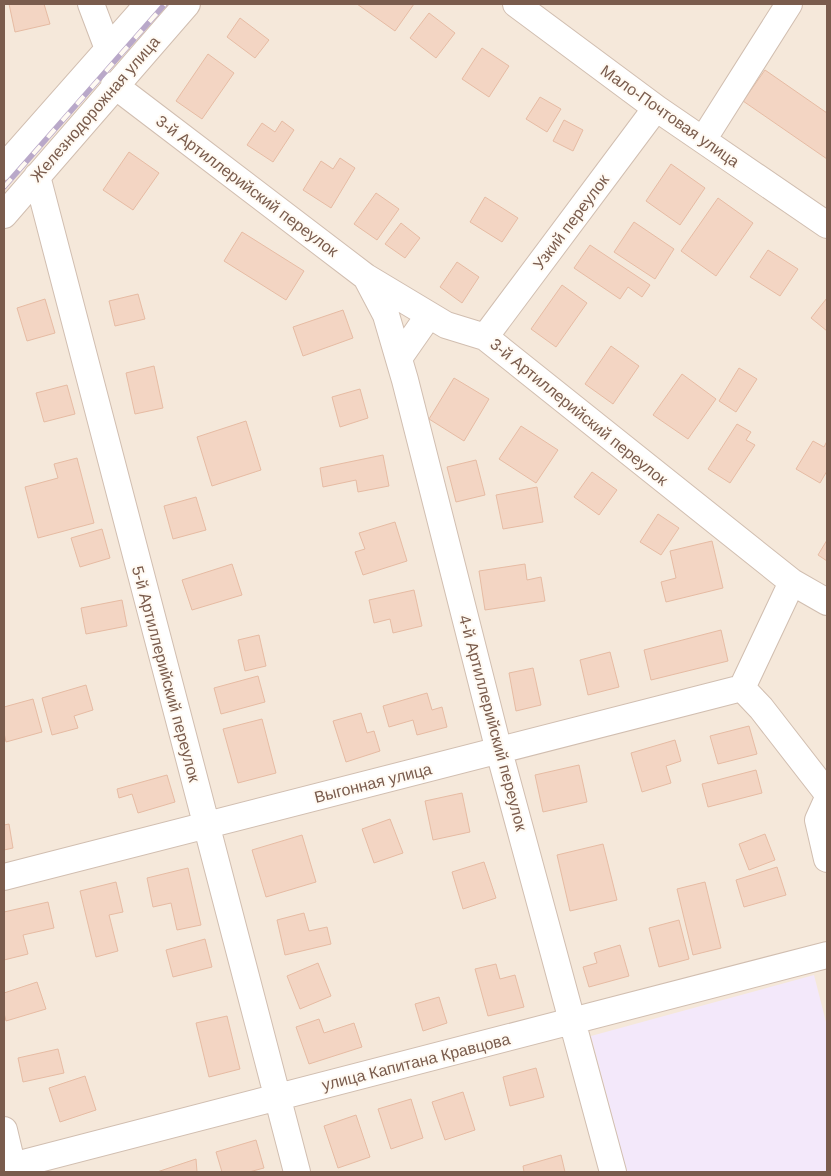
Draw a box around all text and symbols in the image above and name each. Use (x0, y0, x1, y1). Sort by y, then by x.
street label: Железнодорожная улица (27, 33, 163, 185)
street label: Мало-Почтовая улица (598, 62, 742, 170)
street label: 3-й Артиллерийский переулок (153, 112, 342, 260)
street label: Узкий переулок (530, 171, 613, 273)
street label: 3-й Артиллерийский переулок (487, 335, 672, 489)
street label: 5-й Артиллерийский переулок (129, 564, 203, 785)
street label: 4-й Артиллерийский переулок (456, 613, 530, 834)
street label: Выгонная улица (313, 760, 433, 806)
street label: улица Капитана Кравцова (320, 1030, 512, 1094)

